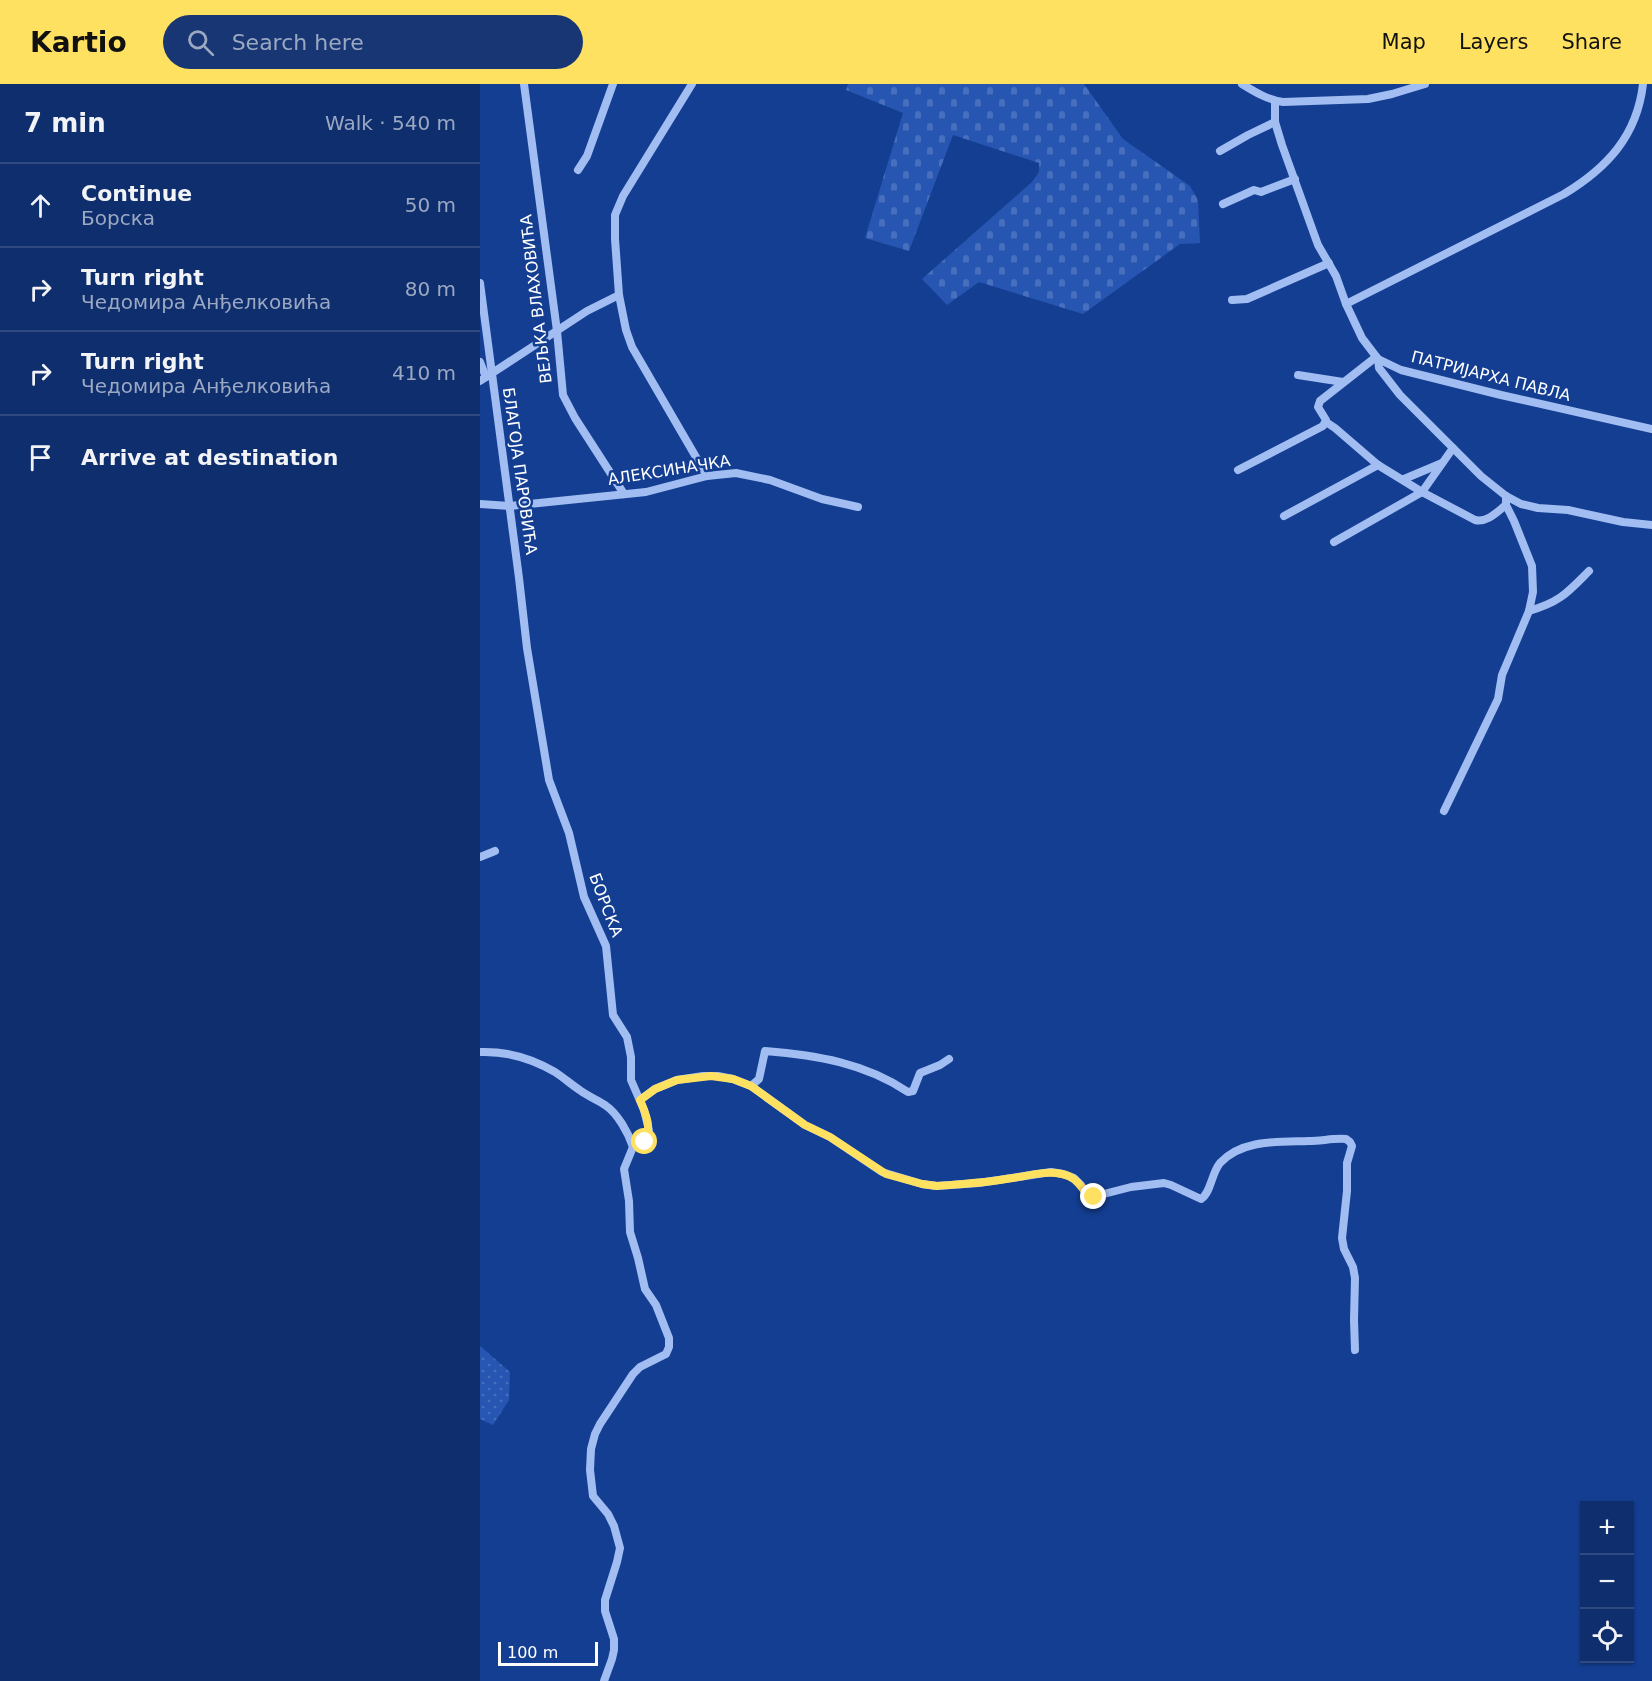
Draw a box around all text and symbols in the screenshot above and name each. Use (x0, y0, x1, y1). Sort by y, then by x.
search box (163, 15, 583, 69)
text: Kartio (30, 26, 127, 59)
icon: search (184, 26, 217, 59)
text: Search here (232, 30, 364, 55)
text: Map (1382, 30, 1426, 54)
text: Layers (1459, 30, 1528, 54)
text: Share (1561, 30, 1622, 54)
text: 7 min (24, 108, 106, 138)
text: Walk · 540 m (325, 111, 456, 135)
text: Continue (81, 181, 192, 206)
icon: ahead (24, 189, 57, 222)
text: 50 m (405, 193, 456, 217)
text: Борска (81, 206, 155, 230)
street label: ВЕЉКА ВЛАХОВИЋА (516, 213, 556, 385)
text: Turn right (81, 265, 204, 290)
icon: right (24, 273, 57, 306)
text: 80 m (405, 277, 456, 301)
text: Чедомира Анђелковића (81, 290, 331, 314)
street label: ПАТРИЈАРХА ПАВЛА (1409, 347, 1573, 405)
text: Turn right (81, 349, 204, 374)
icon: right (24, 357, 57, 390)
text: 410 m (392, 361, 456, 385)
text: Чедомира Анђелковића (81, 374, 331, 398)
street label: БЛАГОЈА ПАРОВИЋА (499, 386, 541, 556)
icon: arrive (24, 441, 57, 474)
text: Arrive at destination (81, 445, 338, 470)
street label: АЛЕКСИНАЧКА (606, 451, 732, 489)
street label: БОРСКА (585, 870, 627, 940)
route start (631, 1128, 657, 1154)
route end (1080, 1183, 1106, 1209)
map controls (1580, 1501, 1634, 1663)
button: + (1580, 1501, 1634, 1555)
button: − (1580, 1555, 1634, 1609)
button: locate (1580, 1609, 1634, 1663)
scale bar (498, 1639, 598, 1666)
text: 100 m (507, 1643, 558, 1662)

